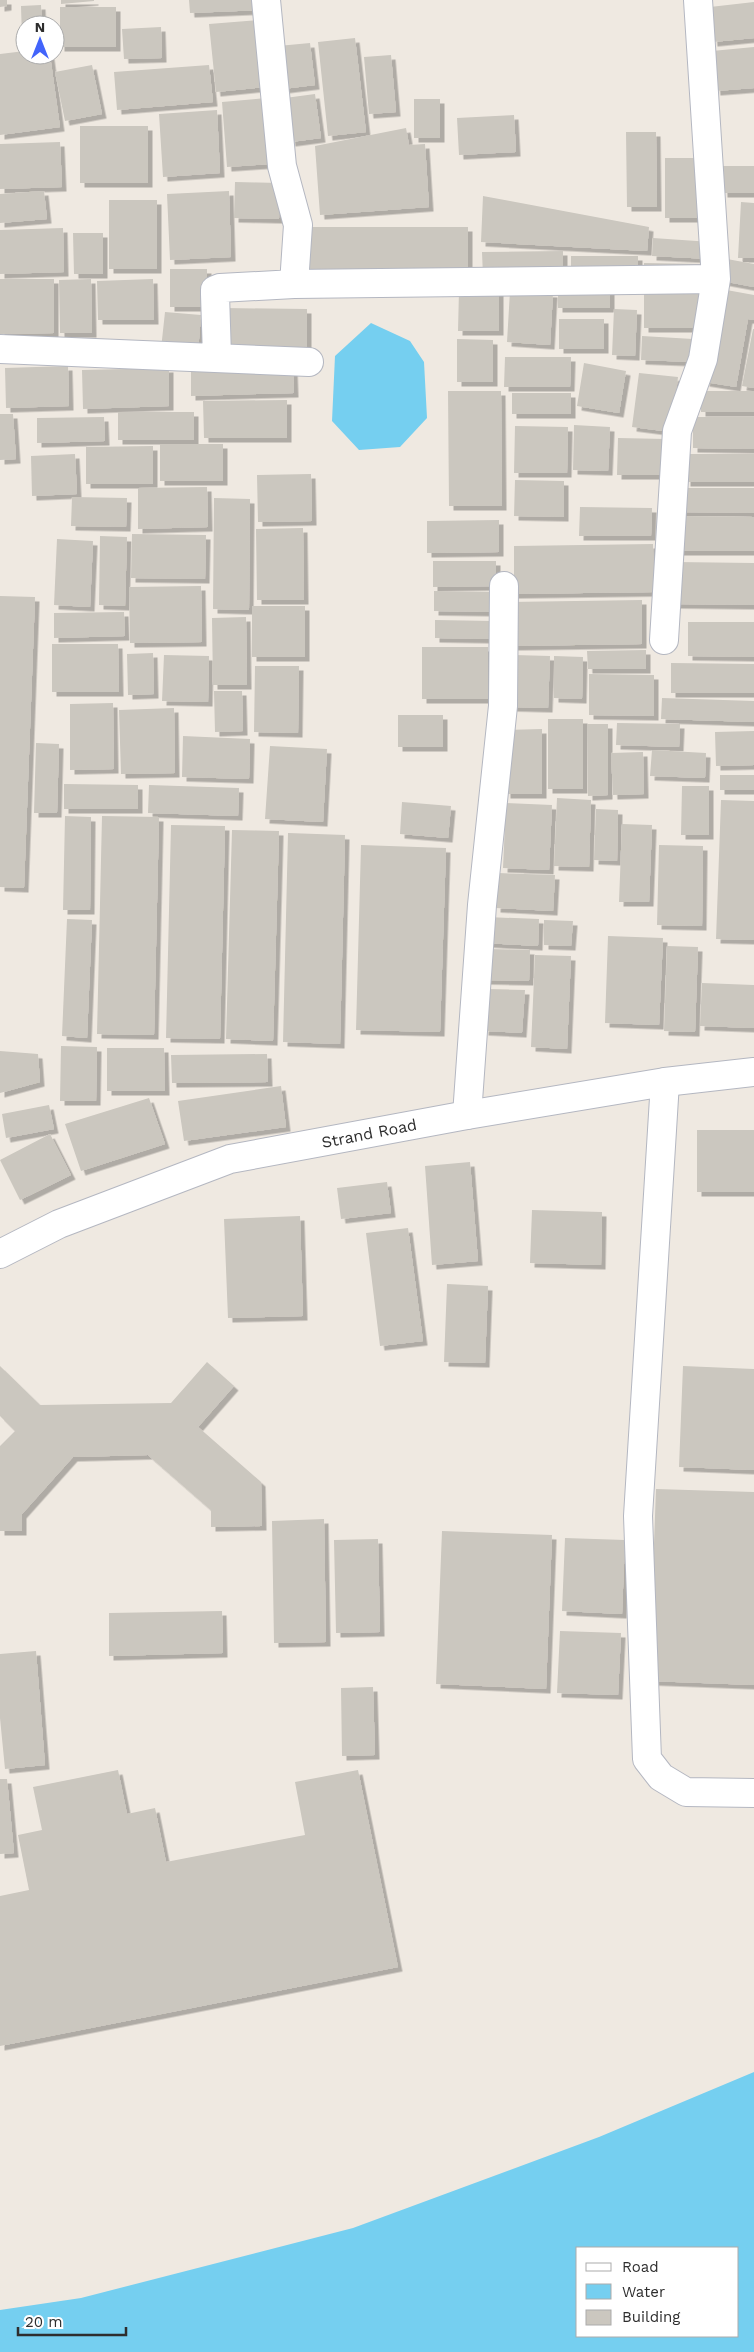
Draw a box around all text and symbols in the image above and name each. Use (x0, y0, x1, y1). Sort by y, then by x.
north arrow (15, 15, 65, 65)
text: N (35, 19, 45, 35)
street label: Strand Road (320, 1115, 418, 1152)
legend (576, 2247, 739, 2337)
text: Road (622, 2258, 659, 2276)
text: Water (622, 2283, 665, 2301)
scale bar (18, 2304, 125, 2336)
text: Building (622, 2308, 680, 2326)
text: 20 m (25, 2313, 63, 2331)

